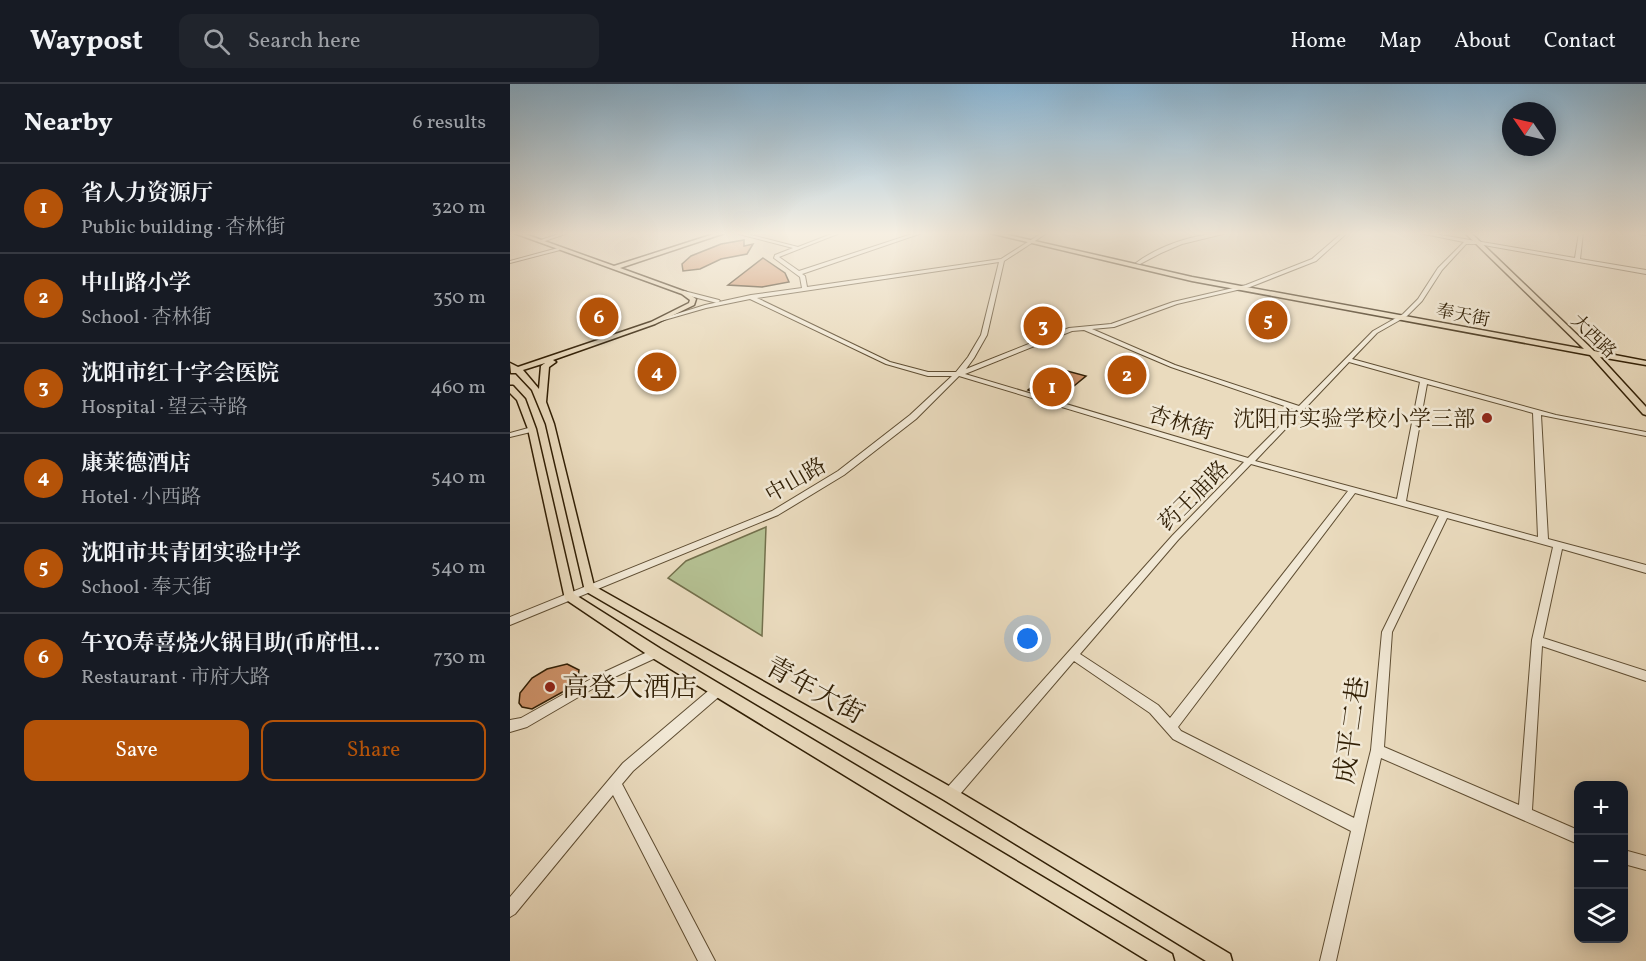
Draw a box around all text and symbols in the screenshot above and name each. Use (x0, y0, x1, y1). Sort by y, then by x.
search box (179, 14, 599, 68)
text: Waypost (30, 22, 143, 61)
icon: search (200, 25, 233, 58)
text: Search here (248, 26, 360, 57)
text: Home (1291, 27, 1346, 56)
text: Map (1379, 27, 1421, 56)
text: About (1454, 27, 1511, 56)
text: Contact (1544, 27, 1616, 56)
north arrow (1502, 102, 1556, 156)
text: Nearby (24, 105, 113, 141)
text: 6 results (413, 109, 486, 137)
text: 省人力资源厅 (81, 179, 213, 210)
text: 1 (39, 194, 48, 222)
text: 320 m (431, 194, 486, 222)
text: Public building · 杏林街 (81, 214, 285, 242)
text: 中山路小学 (81, 269, 191, 300)
text: 2 (38, 284, 49, 312)
text: 350 m (433, 284, 486, 312)
pin: 6 (580, 294, 619, 340)
pin: 5 (1248, 298, 1287, 342)
street label: 奉天街 (1434, 299, 1492, 334)
text: School · 杏林街 (81, 304, 211, 332)
pin: 3 (1024, 304, 1062, 348)
street label: 大西路 (1565, 309, 1621, 365)
pin: 4 (638, 350, 676, 394)
pin: 2 (1108, 352, 1146, 398)
text: 沈阳市红十字会医院 (81, 359, 279, 390)
pin: 1 (1032, 364, 1072, 410)
text: 3 (38, 374, 49, 402)
text: 460 m (430, 374, 486, 402)
text: Hospital · 望云寺路 (81, 394, 248, 422)
street label: 杏林街 (1144, 400, 1216, 449)
place label: 沈阳市实验学校小学三部 (1233, 405, 1475, 436)
marker: 沈阳市实验学校小学三部 (1480, 411, 1494, 425)
text: 康莱德酒店 (81, 449, 191, 480)
street label: 中山路 (760, 451, 833, 511)
street label: 药王庙路 (1153, 455, 1237, 539)
text: 4 (37, 464, 50, 492)
text: 540 m (431, 464, 486, 492)
text: Hotel · 小西路 (81, 484, 201, 512)
text: 沈阳市共青团实验中学 (81, 539, 301, 570)
text: 5 (39, 554, 48, 582)
text: 540 m (431, 554, 486, 582)
text: School · 奉天街 (81, 574, 211, 602)
your location (1013, 624, 1042, 653)
text: 午YO寿喜烧火锅目助(币府怛... (81, 629, 380, 660)
text: 6 (38, 644, 49, 672)
text: 730 m (433, 644, 486, 672)
street label: 青年大街 (758, 649, 870, 735)
text: Restaurant · 市府大路 (81, 664, 270, 692)
place label: 高登大酒店 (562, 670, 697, 708)
street label: 成平二巷 (1327, 674, 1379, 786)
marker: 高登大酒店 (543, 680, 557, 694)
button: Save (24, 720, 249, 781)
button: Share (261, 720, 486, 781)
map controls (1574, 781, 1628, 943)
button: + (1574, 781, 1628, 835)
button: − (1574, 835, 1628, 889)
button: layers (1574, 889, 1628, 943)

